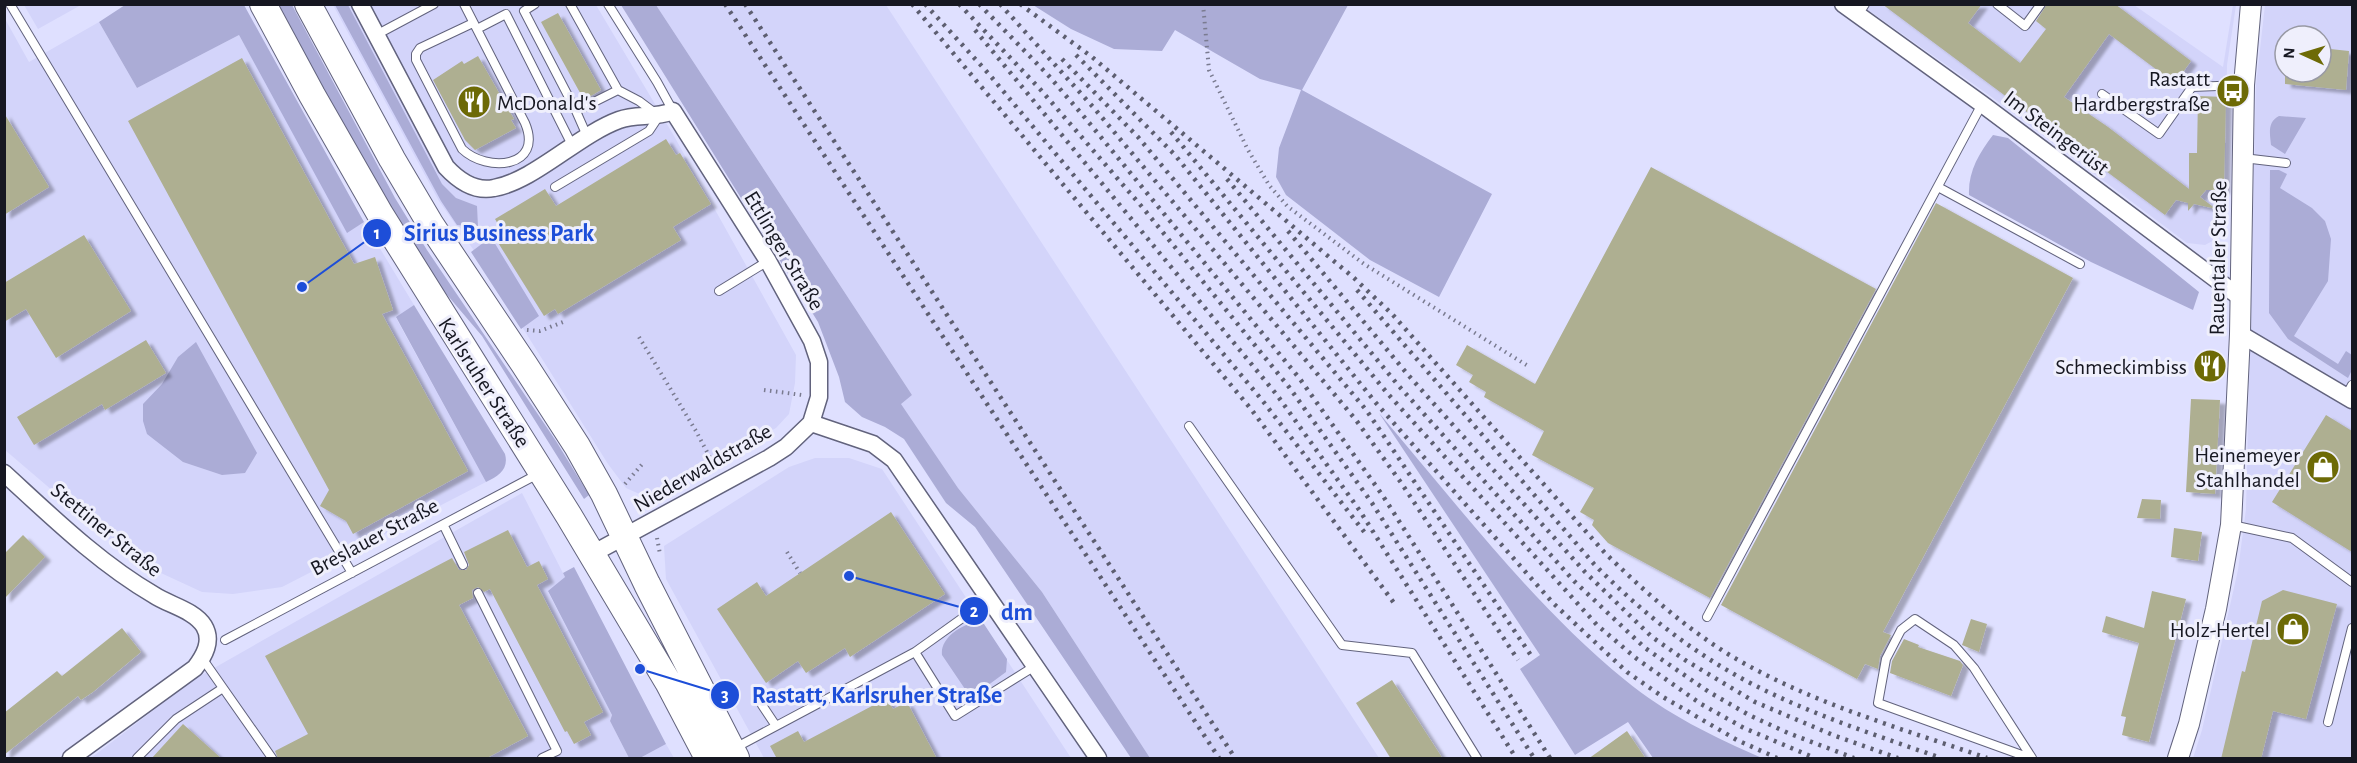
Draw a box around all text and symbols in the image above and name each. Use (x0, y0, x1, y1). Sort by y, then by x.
north arrow (2273, 24, 2333, 84)
text: N (2281, 47, 2297, 59)
place label: Rastatt Hardbergstraße (2073, 68, 2210, 115)
bus stop icon: Rastatt Hardbergstraße (2215, 73, 2251, 109)
restaurant icon: McDonald's (456, 84, 492, 120)
street label: Im Steingerüst (2000, 86, 2113, 179)
place label: McDonald's (497, 92, 597, 114)
street label: Rauentaler Straße (2206, 180, 2230, 336)
street label: Ettlinger Straße (740, 187, 828, 314)
callout: Sirius Business Park (362, 212, 606, 254)
text: Sirius Business Park (404, 222, 594, 246)
text: 1 (374, 225, 380, 243)
street label: Karlsruher Straße (434, 314, 534, 451)
restaurant icon: Schmeckimbiss (2192, 348, 2228, 384)
place label: Schmeckimbiss (2055, 356, 2187, 378)
street label: Niederwaldstraße (630, 419, 775, 516)
place label: Heinemeyer Stahlhandel (2194, 444, 2300, 491)
shop icon: Heinemeyer Stahlhandel (2305, 449, 2341, 485)
street label: Stettiner Straße (47, 479, 166, 581)
street label: Breslauer Straße (307, 494, 442, 580)
callout: dm (959, 590, 1045, 632)
text: dm (1001, 601, 1033, 625)
text: 2 (970, 603, 979, 621)
shop icon: Holz-Hertel (2275, 611, 2311, 647)
place label: Holz-Hertel (2170, 619, 2270, 641)
callout: Rastatt, Karlsruher Straße (710, 674, 1015, 716)
text: Rastatt, Karlsruher Straße (752, 684, 1002, 708)
text: 3 (721, 687, 729, 705)

